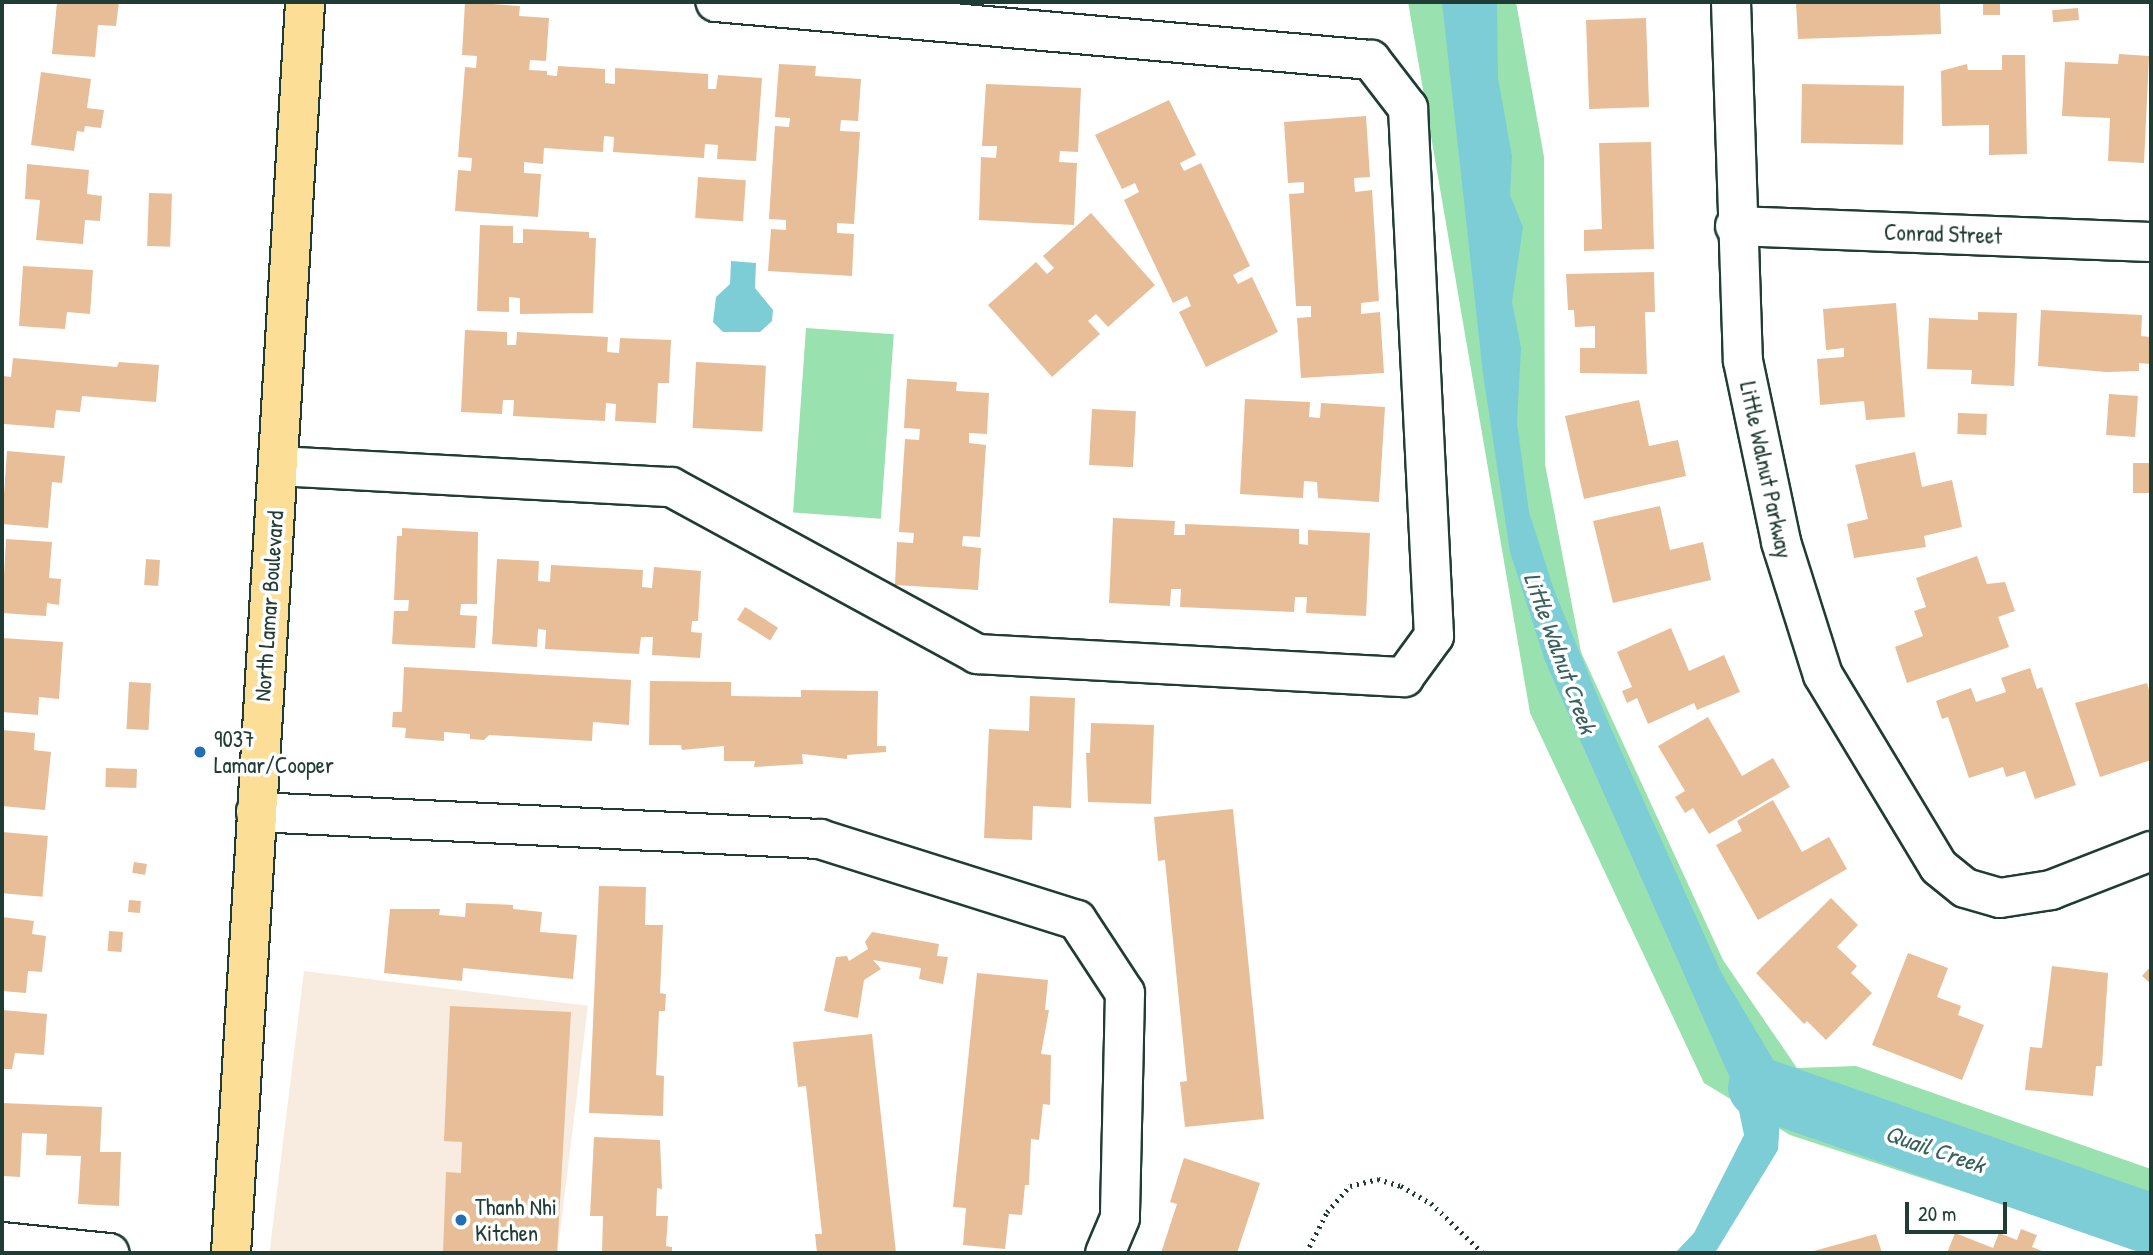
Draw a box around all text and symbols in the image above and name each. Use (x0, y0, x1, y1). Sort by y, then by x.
street label: Conrad Street (1884, 218, 2002, 250)
street label: Little Walnut Parkway (1734, 379, 1798, 561)
street label: North Lamar Boulevard (249, 510, 289, 702)
water label: Little Walnut Creek (1518, 569, 1602, 737)
place label: 9037 Lamar/Cooper (214, 725, 334, 779)
marker: 9037 Lamar/Cooper (192, 744, 208, 760)
water label: Quail Creek (1881, 1119, 1989, 1179)
scale bar (1908, 1188, 2010, 1232)
place label: Thanh Nhi Kitchen (475, 1193, 557, 1247)
text: 20 m (1918, 1199, 1956, 1228)
marker: Thanh Nhi Kitchen (453, 1212, 469, 1228)

